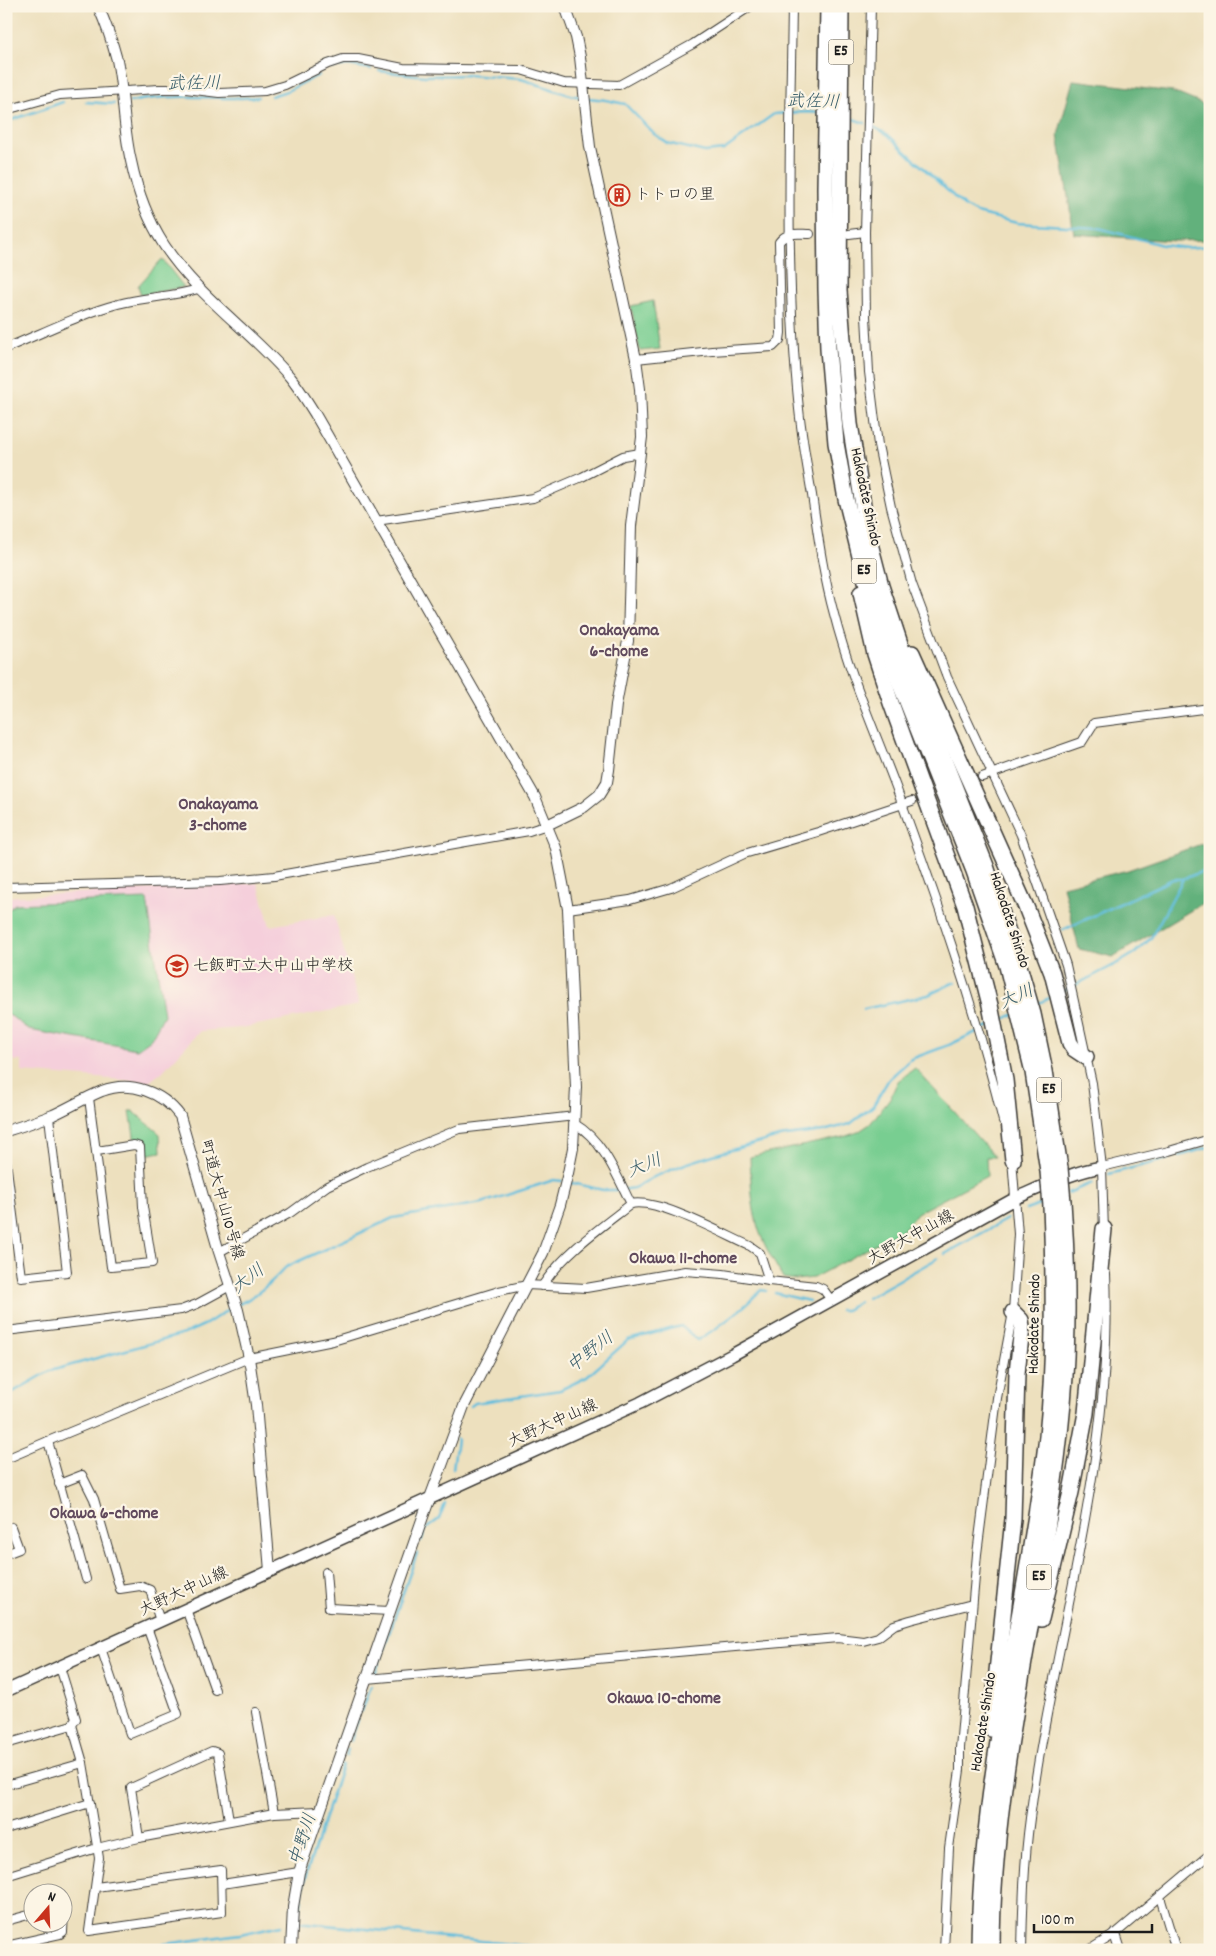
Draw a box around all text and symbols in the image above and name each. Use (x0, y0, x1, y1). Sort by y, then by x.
road number: E5 (828, 40, 854, 64)
water label: 武佐川 (167, 72, 221, 98)
water label: 武佐川 (786, 90, 840, 116)
building icon: トトロの里 (607, 183, 631, 207)
place label: トトロの里 (635, 184, 715, 207)
street label: Hakodate Shindo (843, 446, 887, 548)
road number: E5 (852, 558, 876, 584)
district label: Onakayama 6-chome (579, 619, 659, 665)
district label: Onakayama 3-chome (178, 793, 258, 839)
street label: Hakodate Shindo (983, 869, 1035, 971)
school or university icon: 七飯町立大中山中学校 (165, 954, 189, 978)
place label: 七飯町立大中山中学校 (193, 955, 353, 978)
water label: 大川 (995, 979, 1039, 1017)
road number: E5 (1036, 1078, 1062, 1102)
street label: 町道大中山10号線 (193, 1137, 249, 1263)
water label: 大川 (624, 1149, 666, 1185)
street label: 大野大中山線 (863, 1205, 959, 1271)
district label: Okawa 11-chome (629, 1247, 737, 1272)
water label: 大川 (227, 1259, 271, 1301)
street label: Hakodate Shindo (1023, 1274, 1047, 1374)
water label: 中野川 (562, 1327, 620, 1379)
street label: 大野大中山線 (504, 1394, 602, 1454)
district label: Okawa 6-chome (49, 1502, 159, 1527)
street label: 大野大中山線 (136, 1561, 232, 1623)
road number: E5 (1026, 1564, 1052, 1590)
street label: Hakodate Shindo (965, 1671, 1003, 1773)
district label: Okawa 10-chome (607, 1687, 721, 1712)
water label: 中野川 (284, 1810, 324, 1870)
north arrow (22, 1884, 72, 1934)
text: N (45, 1887, 58, 1908)
scale bar (1034, 1901, 1151, 1933)
text: 100 m (1041, 1910, 1074, 1932)

